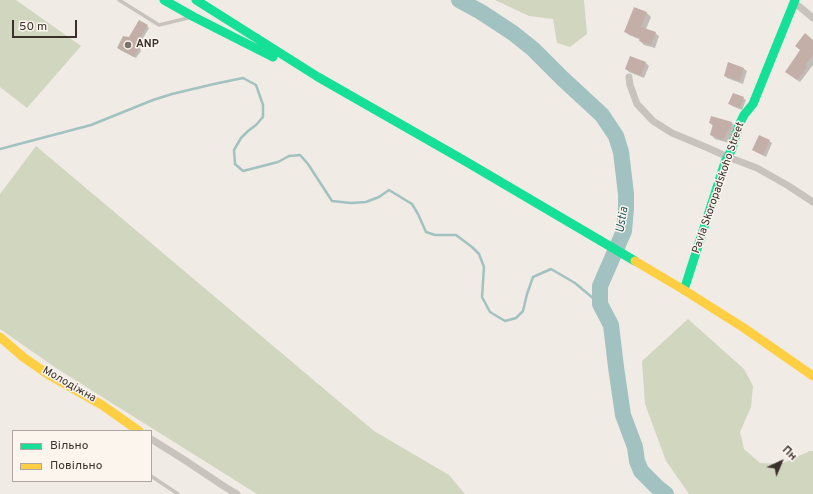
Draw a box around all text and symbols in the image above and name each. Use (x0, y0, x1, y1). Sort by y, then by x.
scale bar (14, 12, 79, 38)
text: 50 m (19, 19, 47, 35)
place label: ANP (136, 38, 159, 52)
marker: ANP (123, 40, 133, 50)
street label: Pavla Skoropadskoho Street (690, 120, 748, 256)
water label: Ustia (614, 206, 632, 234)
street label: Молодіжна (40, 364, 98, 406)
legend (12, 430, 152, 482)
text: Вільно (50, 438, 88, 454)
north arrow (761, 442, 801, 482)
text: Пн (779, 443, 800, 464)
text: Повільно (50, 458, 102, 474)

